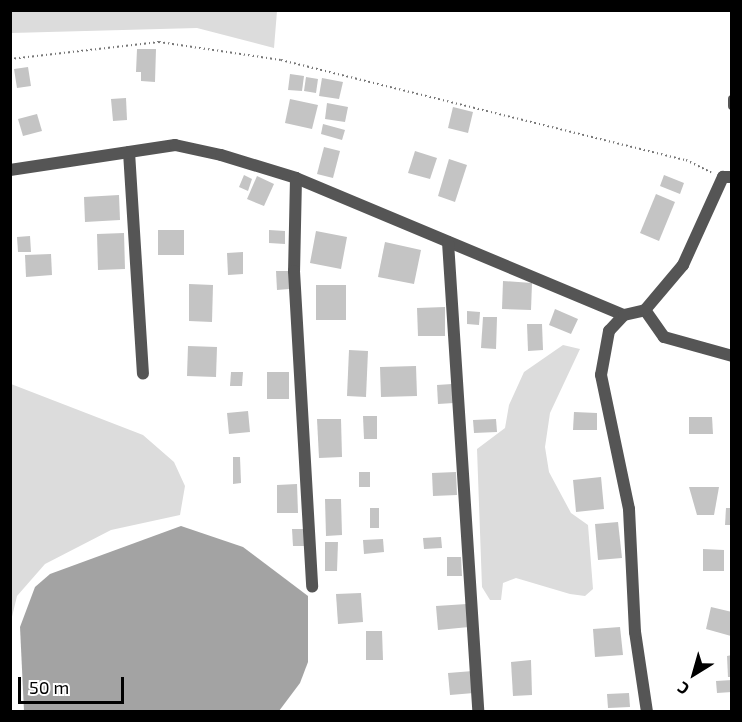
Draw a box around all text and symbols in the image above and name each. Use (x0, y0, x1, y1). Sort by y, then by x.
north arrow (664, 644, 724, 704)
scale bar (21, 665, 128, 703)
text: 50 m (29, 676, 69, 698)
text: С (673, 678, 692, 699)

